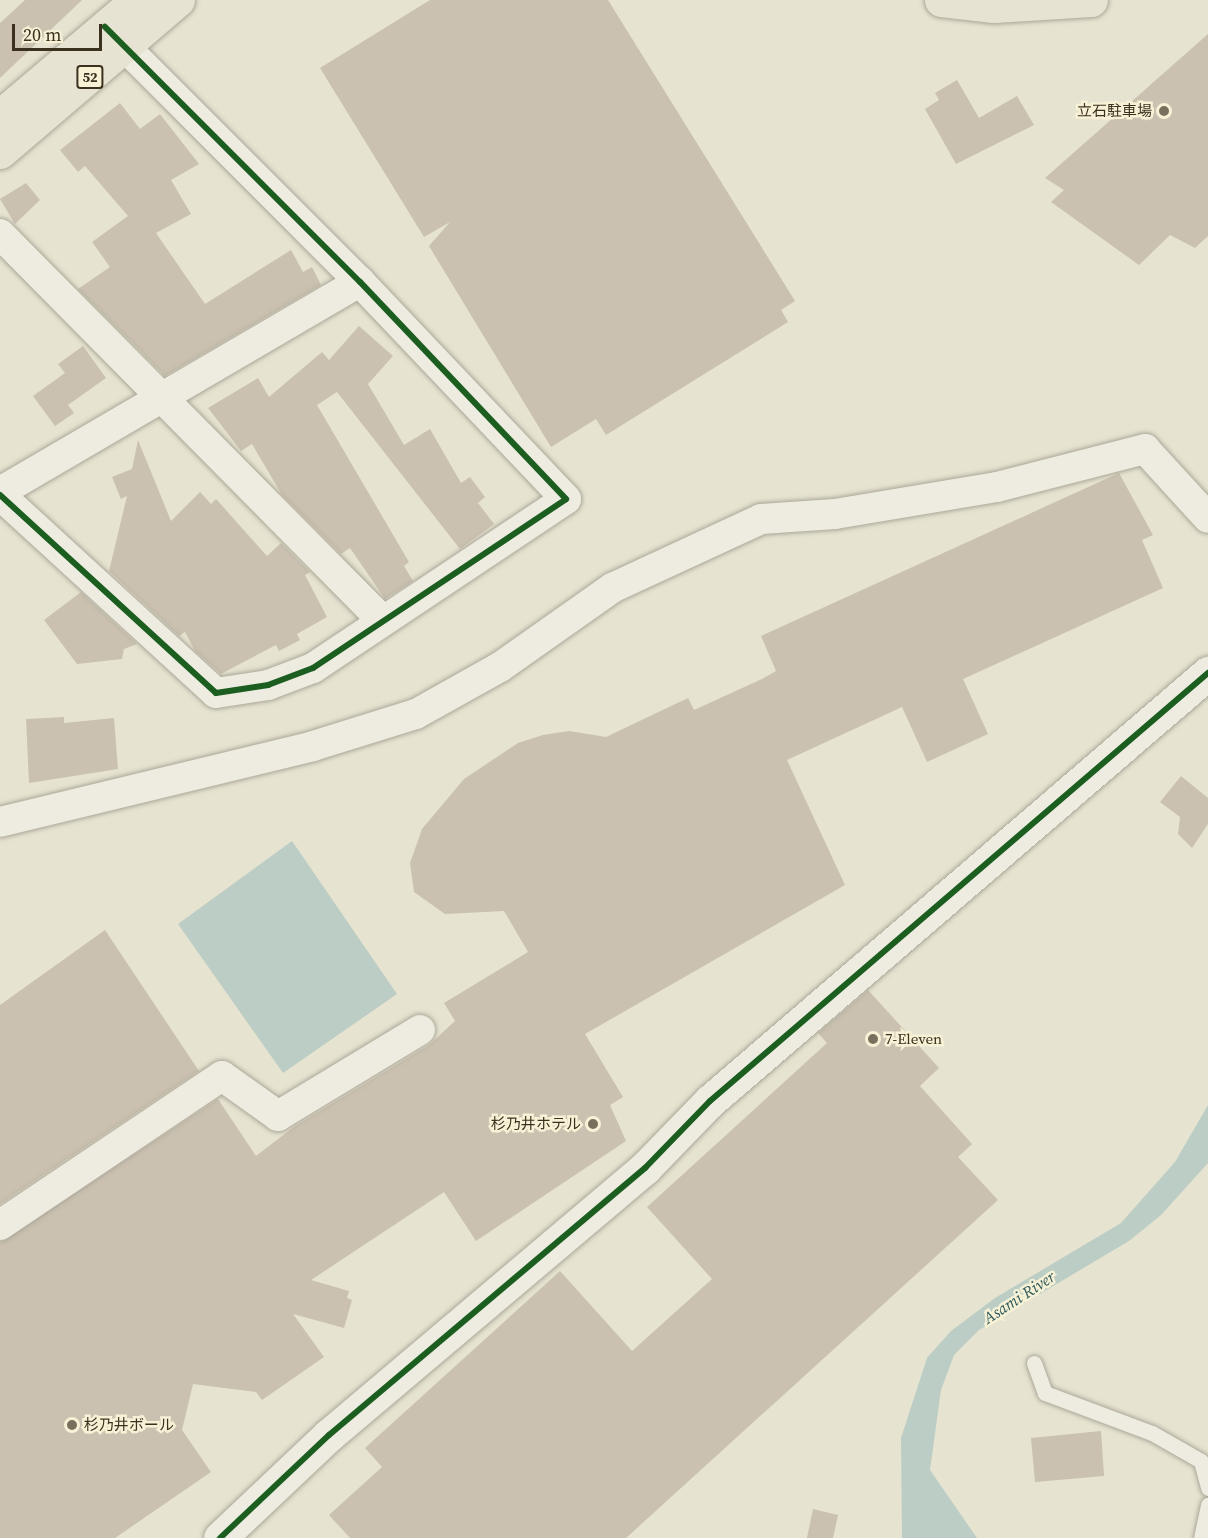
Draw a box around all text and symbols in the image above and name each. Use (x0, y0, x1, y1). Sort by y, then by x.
scale bar (15, 12, 105, 50)
text: 20 m (23, 22, 61, 47)
road number: 52 (75, 66, 105, 88)
place label: 立石駐車場 (1077, 102, 1152, 120)
marker: 立石駐車場 (1157, 104, 1171, 118)
place label: 7-Eleven (885, 1030, 942, 1048)
marker: 7-Eleven (866, 1032, 880, 1046)
place label: 杉乃井ホテル (491, 1115, 581, 1133)
marker: 杉乃井ホテル (586, 1117, 600, 1131)
water label: Asami River (979, 1267, 1059, 1327)
place label: 杉乃井ボール (84, 1416, 174, 1434)
marker: 杉乃井ボール (65, 1418, 79, 1432)

